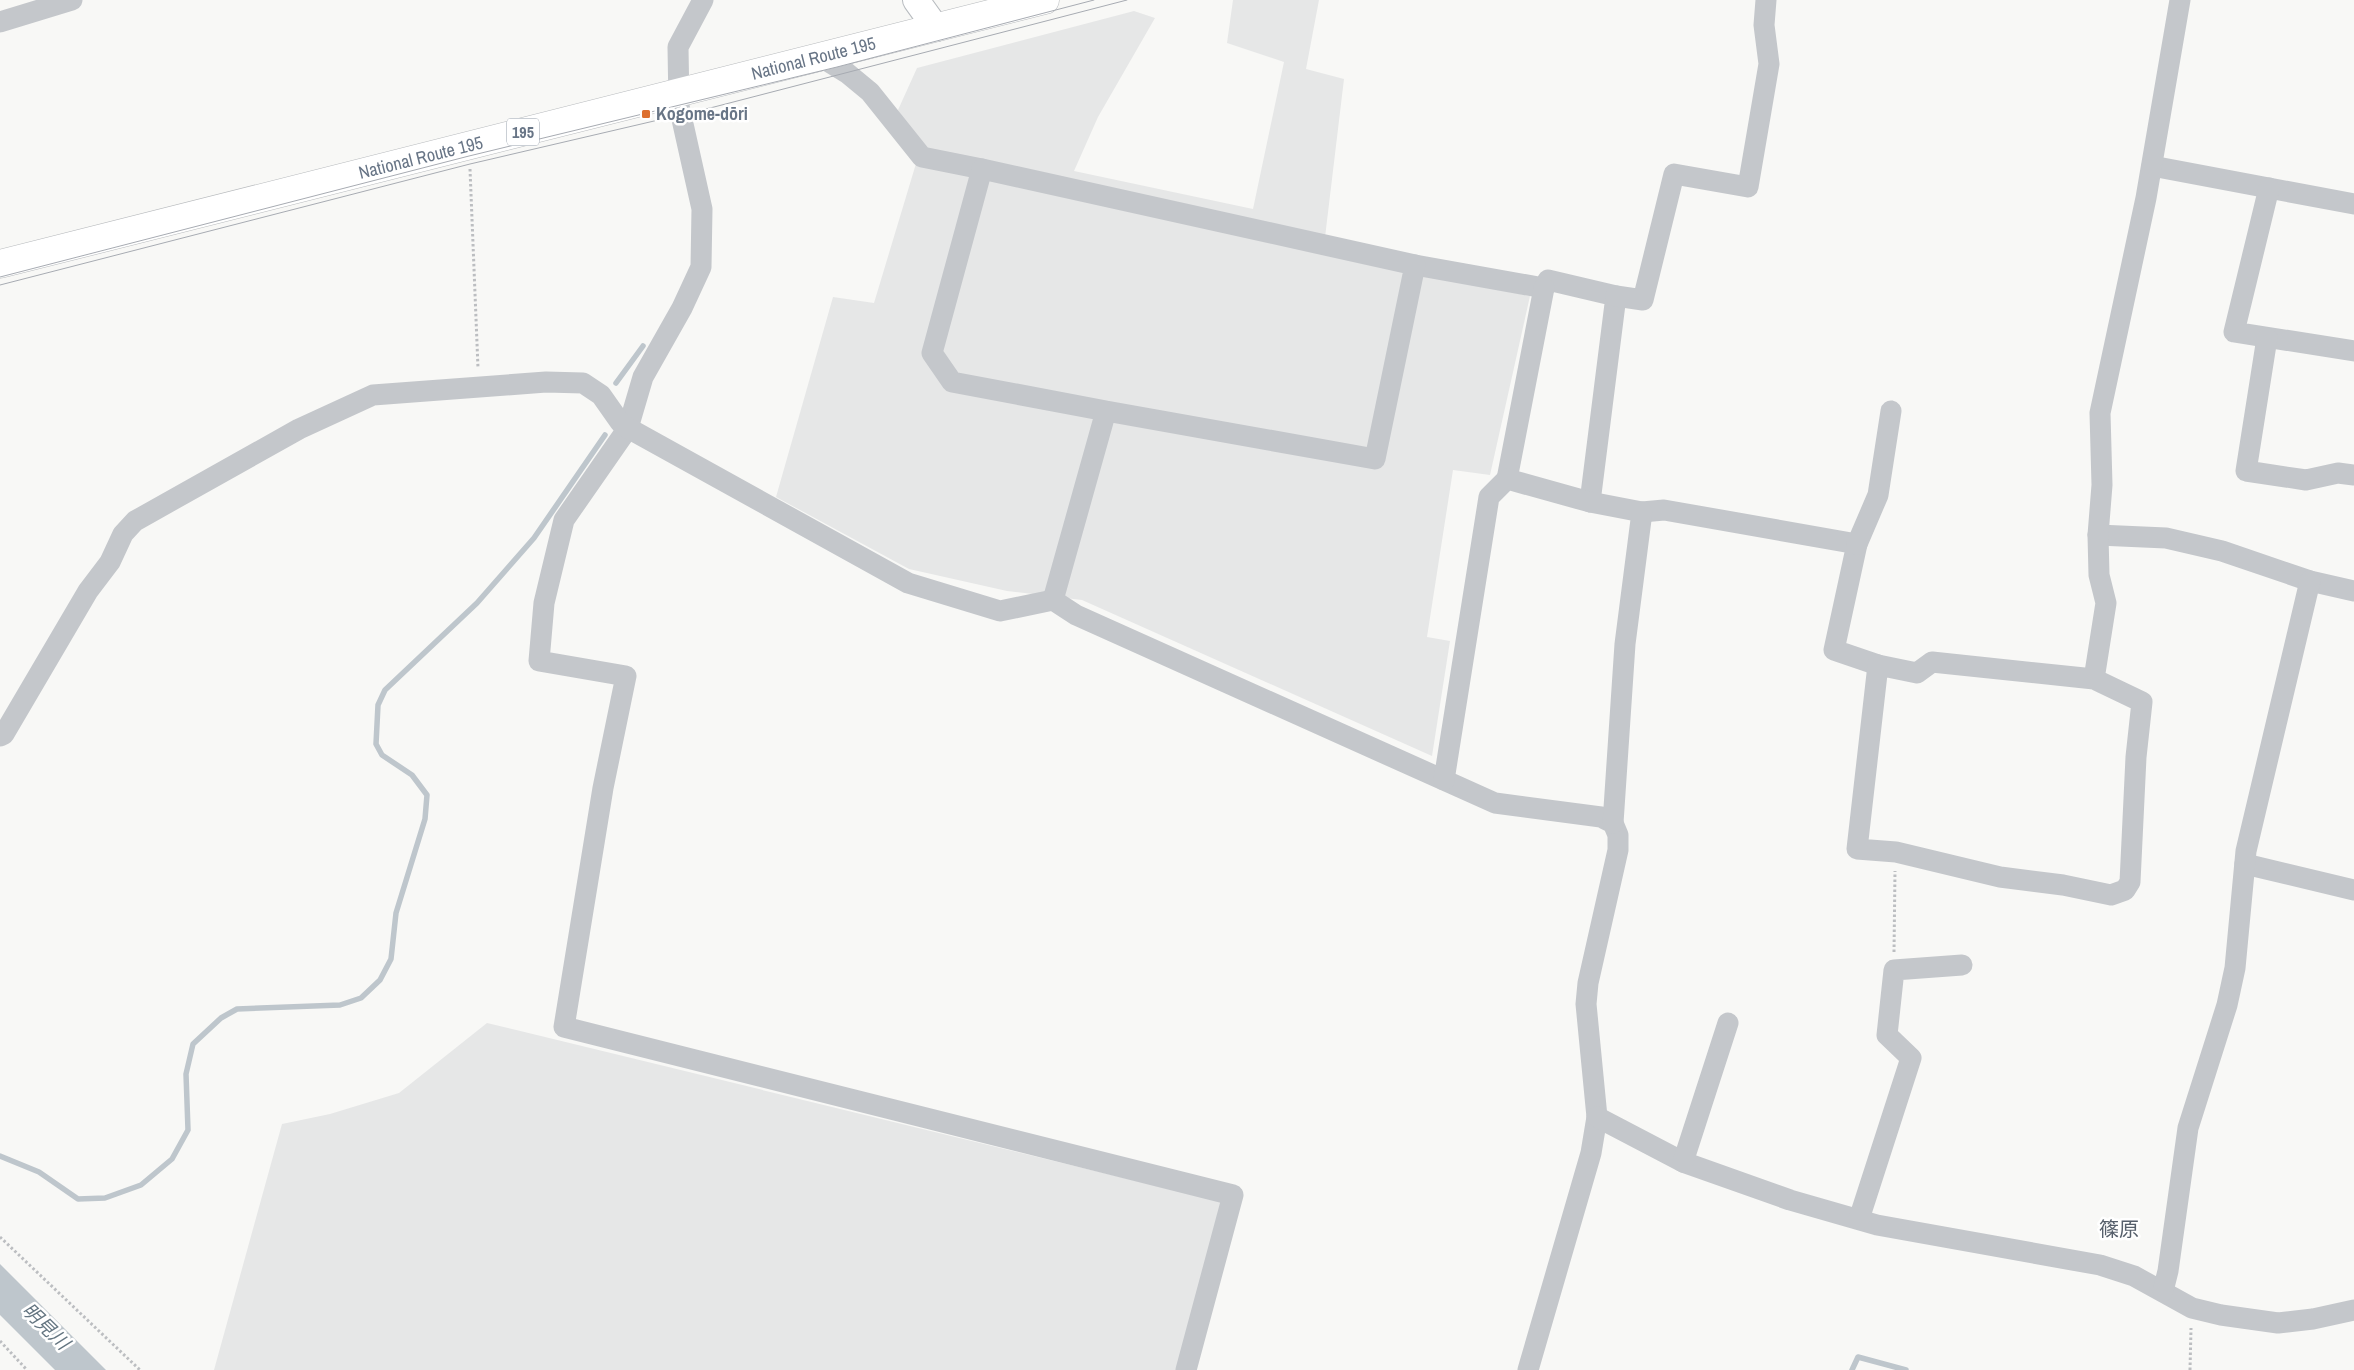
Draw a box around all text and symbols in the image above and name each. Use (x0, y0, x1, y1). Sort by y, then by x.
street label: National Route 195 (749, 30, 878, 86)
place label: Kogome-dōri (656, 101, 748, 126)
marker: Kogome-dōri (640, 108, 652, 120)
road number: 195 (507, 118, 539, 146)
street label: National Route 195 (356, 130, 485, 185)
district label: 篠原 (2099, 1215, 2139, 1242)
water label: 明見川 (16, 1297, 77, 1357)

